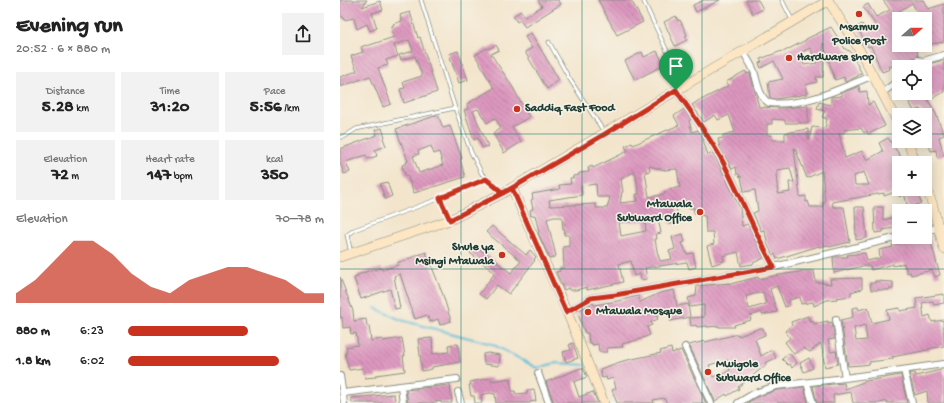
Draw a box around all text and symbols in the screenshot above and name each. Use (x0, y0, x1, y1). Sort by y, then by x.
marker: Msamvu Police Post (854, 9, 864, 19)
north arrow (892, 12, 932, 52)
map controls (892, 12, 932, 244)
button: share (282, 13, 324, 55)
text: Evening run (16, 14, 123, 40)
place label: Msamvu Police Post (831, 21, 887, 49)
text: 20:52 · 6 × 880 m (16, 42, 110, 57)
pin (659, 49, 693, 90)
place label: Hardware shop (797, 51, 874, 65)
marker: Hardware shop (784, 53, 794, 63)
icon: arrive (665, 55, 687, 77)
button: locate (892, 60, 932, 100)
text: Distance (46, 86, 85, 98)
text: Time (160, 86, 180, 98)
text: Pace (264, 86, 285, 98)
text: 5.28 (42, 98, 74, 118)
text: 31:20 (150, 98, 190, 118)
text: 5:56 (250, 98, 282, 118)
place label: Saddiq Fast Food (525, 102, 616, 116)
text: km (74, 103, 89, 115)
text: /km (282, 103, 300, 115)
marker: Saddiq Fast Food (512, 104, 522, 114)
button: layers (892, 108, 932, 148)
text: Elevation (43, 154, 87, 166)
text: Heart rate (145, 154, 195, 166)
text: kcal (266, 154, 283, 166)
button: + (892, 156, 932, 196)
text: 72 (52, 166, 69, 186)
text: 147 (147, 166, 171, 186)
text: 350 (261, 166, 288, 186)
text: m (69, 171, 79, 183)
text: bpm (171, 171, 193, 183)
place label: Mtawala Subward Office (617, 198, 693, 226)
button: − (892, 204, 932, 244)
marker: Mtawala Subward Office (695, 207, 705, 217)
text: Elevation (16, 212, 68, 227)
text: 70–78 m (276, 212, 324, 227)
place label: Shule ya Msingi Mtawala (416, 241, 495, 269)
marker: Shule ya Msingi Mtawala (497, 250, 507, 260)
place label: Mtawala Mosque (596, 305, 683, 319)
marker: Mtawala Mosque (583, 307, 593, 317)
text: 880 m (16, 324, 50, 339)
text: 6:23 (80, 324, 104, 339)
text: 1.8 km (16, 354, 51, 369)
text: 6:02 (80, 354, 104, 369)
place label: Mwigole Subward Office (716, 358, 792, 386)
marker: Mwigole Subward Office (703, 367, 713, 377)

